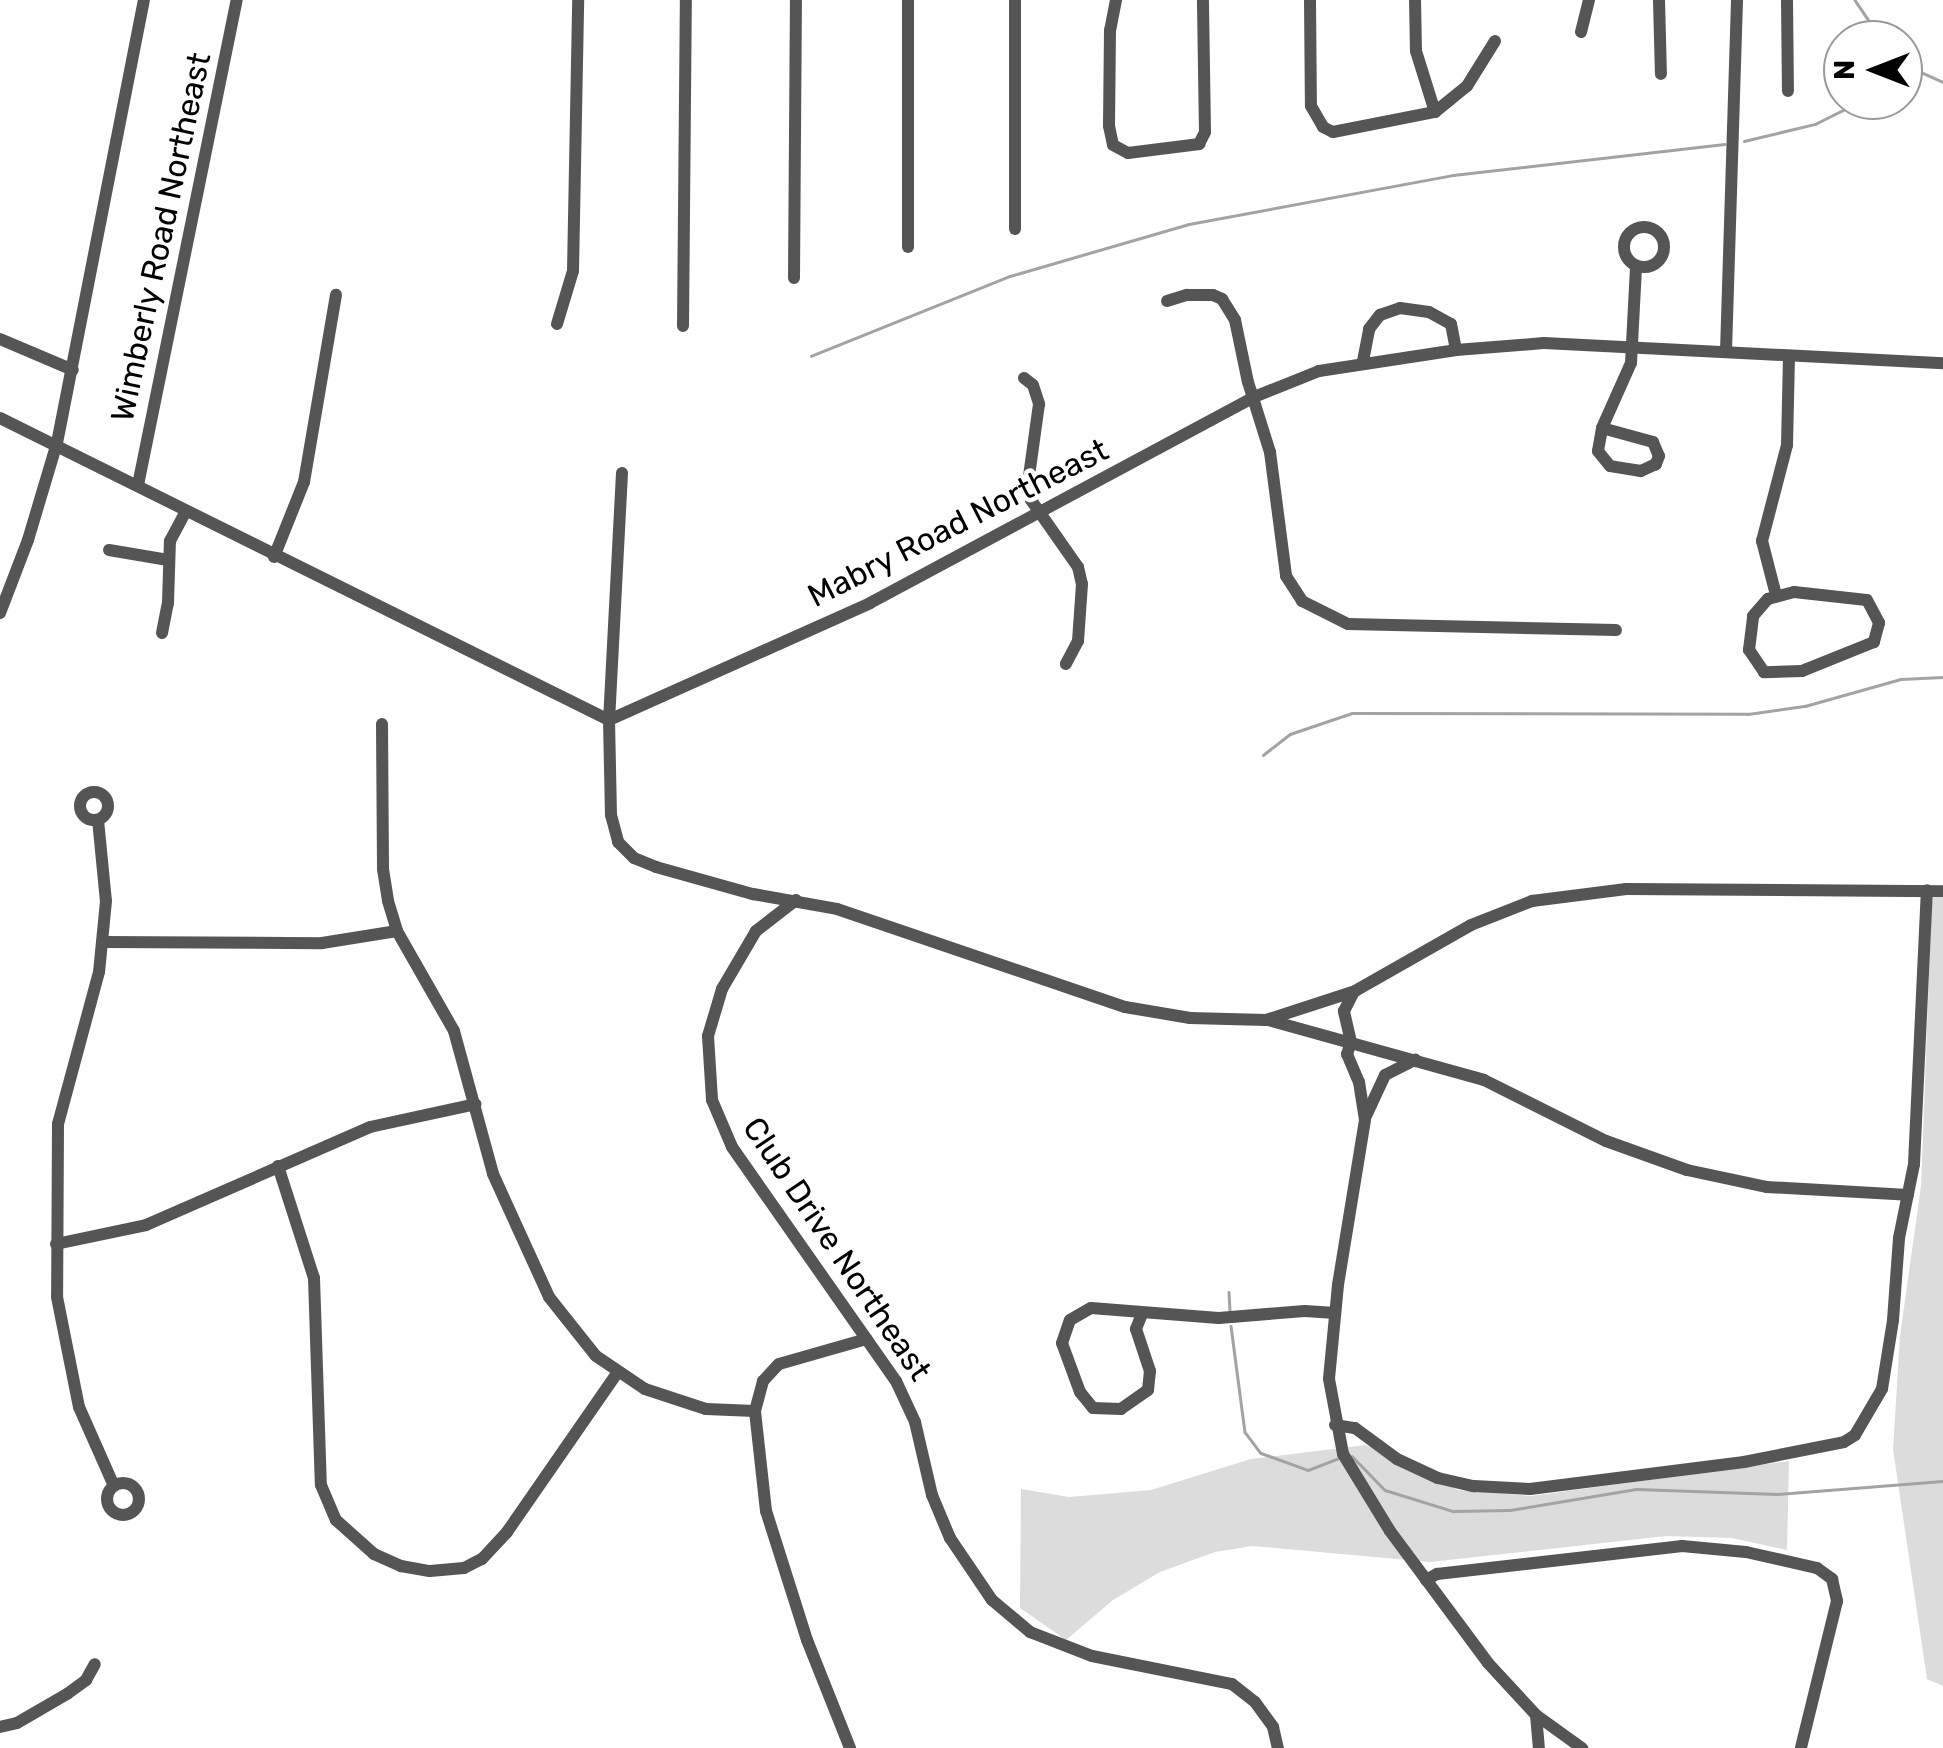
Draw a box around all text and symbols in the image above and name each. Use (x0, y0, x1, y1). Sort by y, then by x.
north arrow (1823, 20, 1923, 120)
street label: Wimberly Road Northeast (103, 49, 219, 425)
text: N (1828, 60, 1861, 80)
street label: Mabry Road Northeast (801, 430, 1115, 616)
street label: Club Drive Northeast (735, 1110, 939, 1388)

